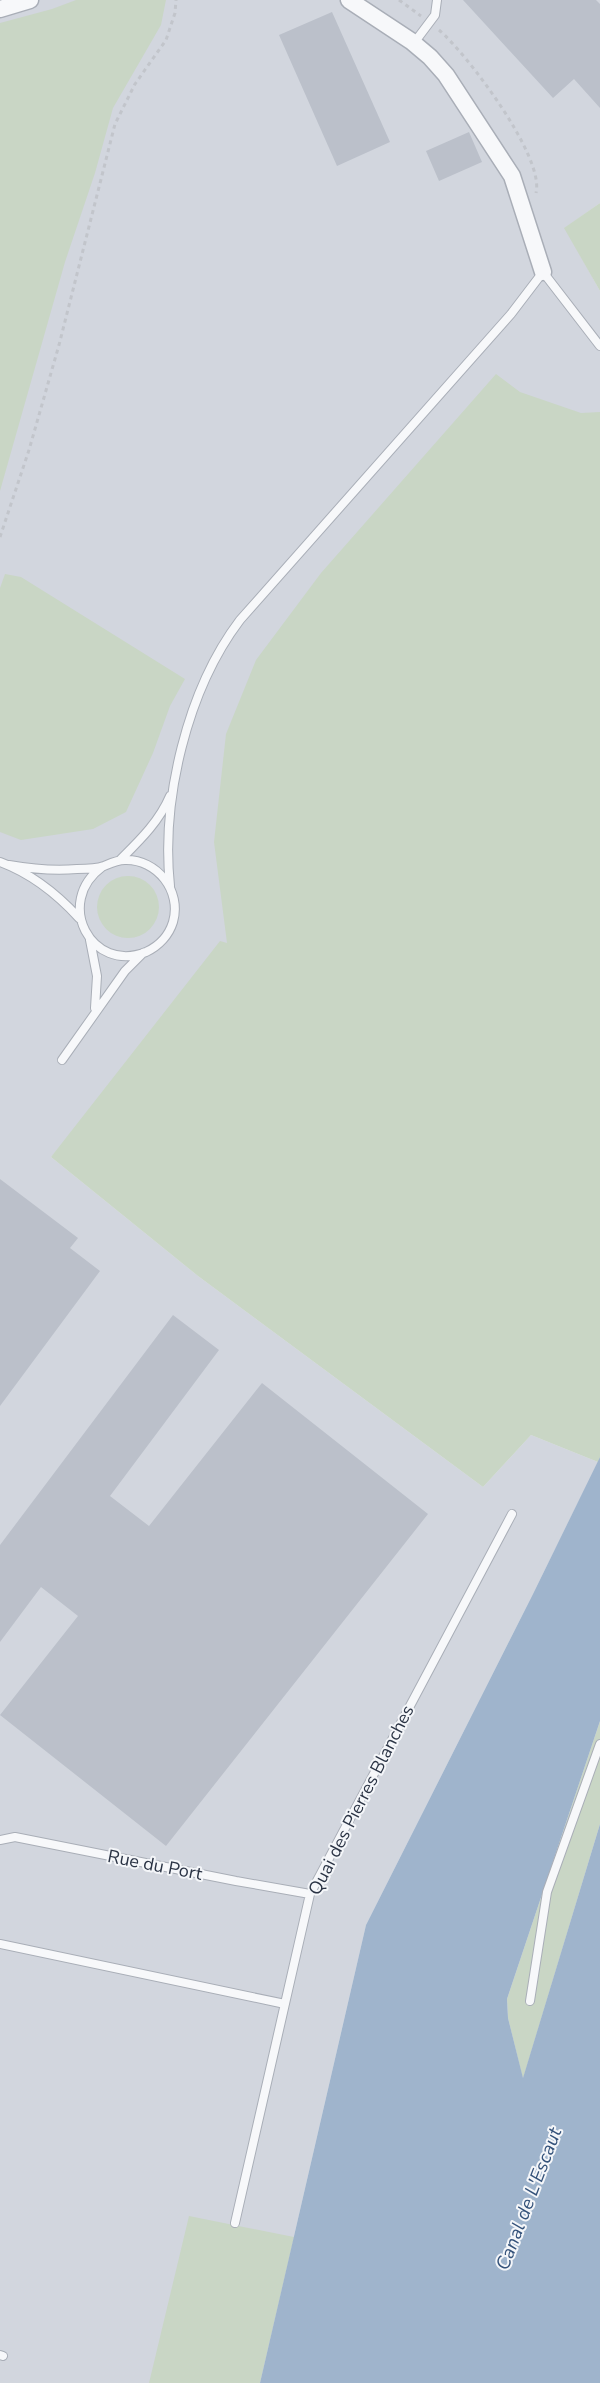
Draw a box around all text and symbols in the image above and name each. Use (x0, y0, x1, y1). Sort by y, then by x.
street label: Quai des Pierres Blanches (303, 1701, 419, 1899)
street label: Rue du Port (106, 1844, 205, 1886)
water label: Canal de L'Escaut (490, 2123, 569, 2274)

